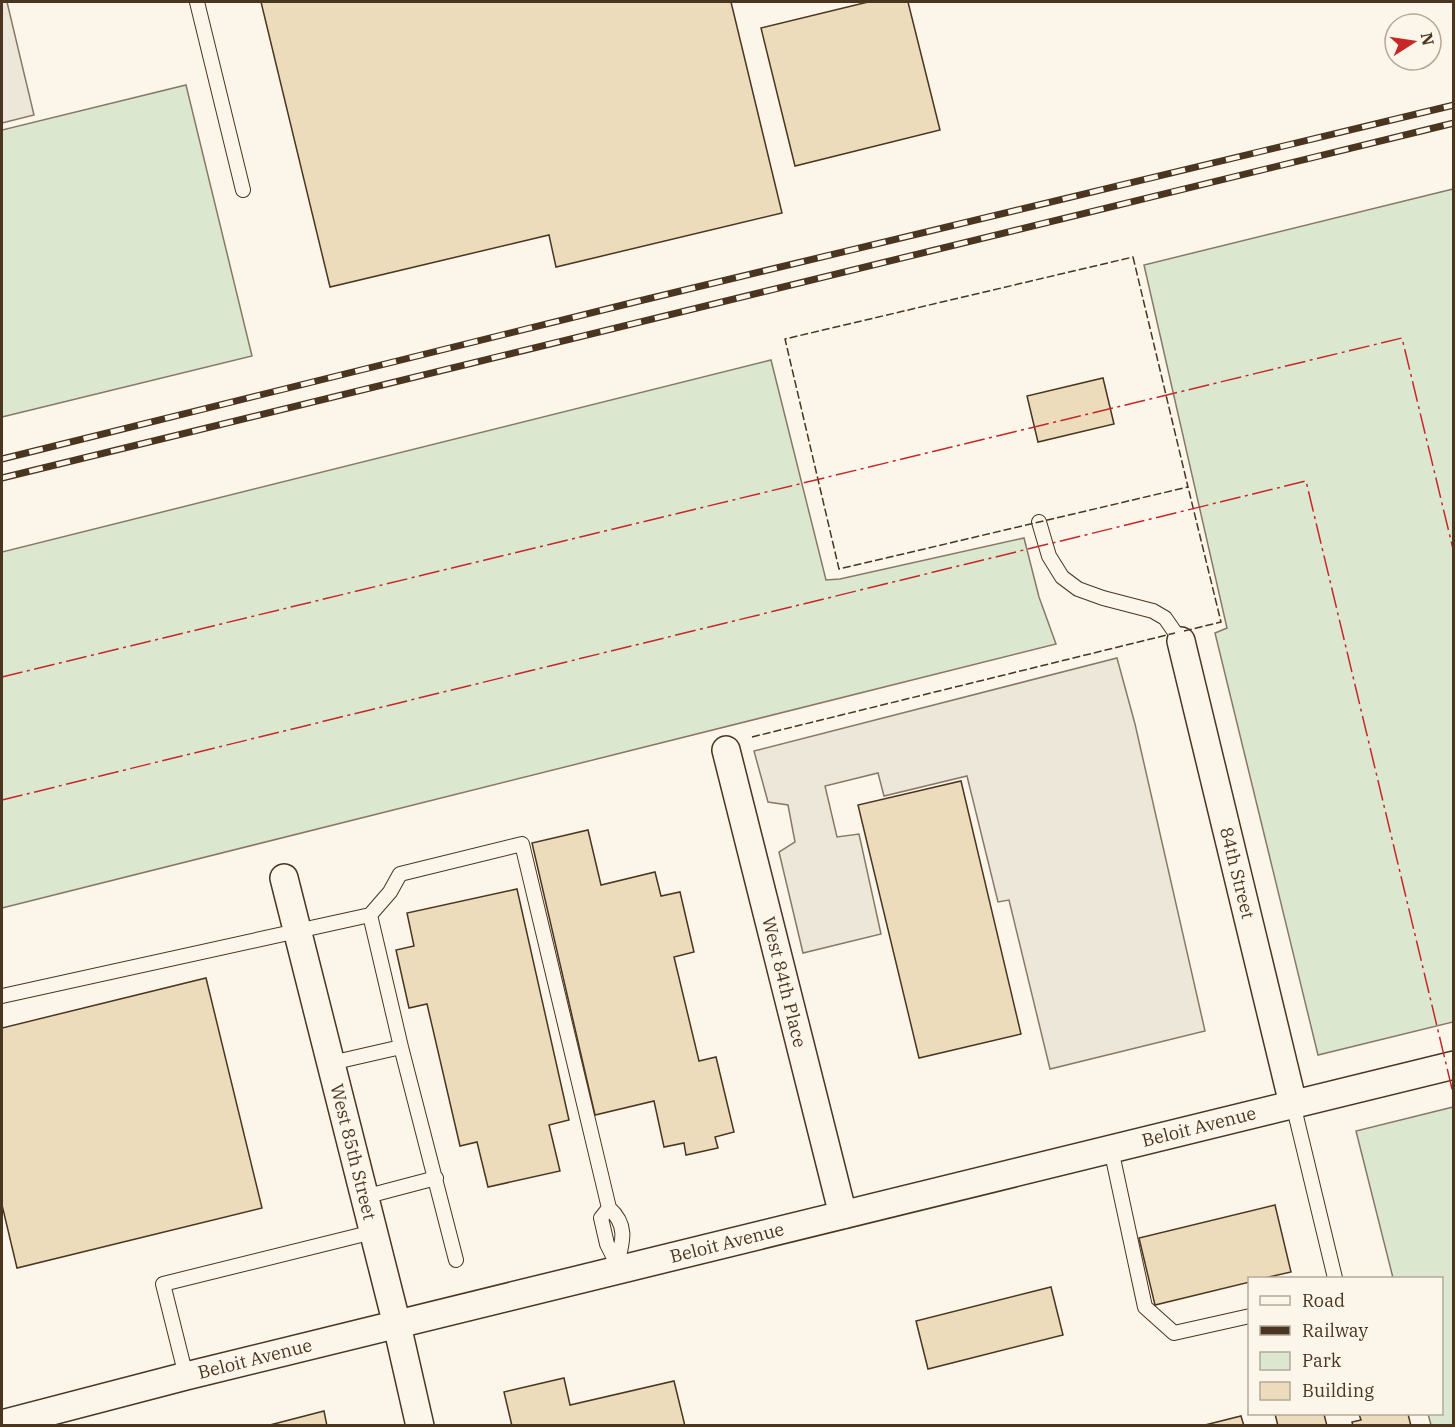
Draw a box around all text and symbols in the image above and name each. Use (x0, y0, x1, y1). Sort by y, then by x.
north arrow (1383, 12, 1443, 72)
text: N (1417, 31, 1439, 47)
street label: 84th Street (1215, 825, 1260, 921)
street label: West 84th Place (757, 914, 812, 1050)
street label: West 85th Street (325, 1081, 382, 1222)
street label: Beloit Avenue (1139, 1101, 1258, 1152)
street label: Beloit Avenue (667, 1217, 786, 1268)
legend (1248, 1277, 1443, 1415)
text: Road (1302, 1289, 1345, 1312)
text: Railway (1302, 1319, 1368, 1342)
street label: Beloit Avenue (195, 1333, 314, 1384)
text: Park (1302, 1349, 1342, 1372)
text: Building (1302, 1379, 1374, 1402)

